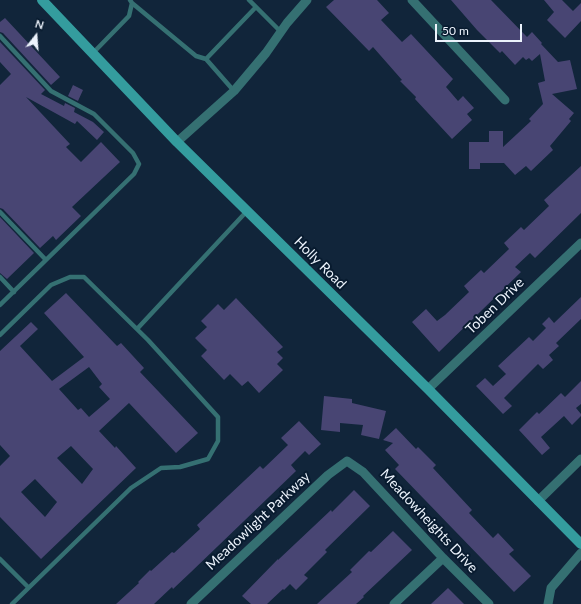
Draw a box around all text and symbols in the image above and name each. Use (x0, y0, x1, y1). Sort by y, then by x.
north arrow (16, 16, 56, 56)
scale bar (437, 16, 524, 42)
text: N (34, 17, 46, 32)
text: 50 m (442, 23, 469, 38)
street label: Holly Road (290, 233, 350, 293)
street label: Toben Drive (462, 274, 528, 338)
street label: Meadowheights Drive (377, 466, 481, 576)
street label: Meadowlight Parkway (202, 468, 314, 574)

